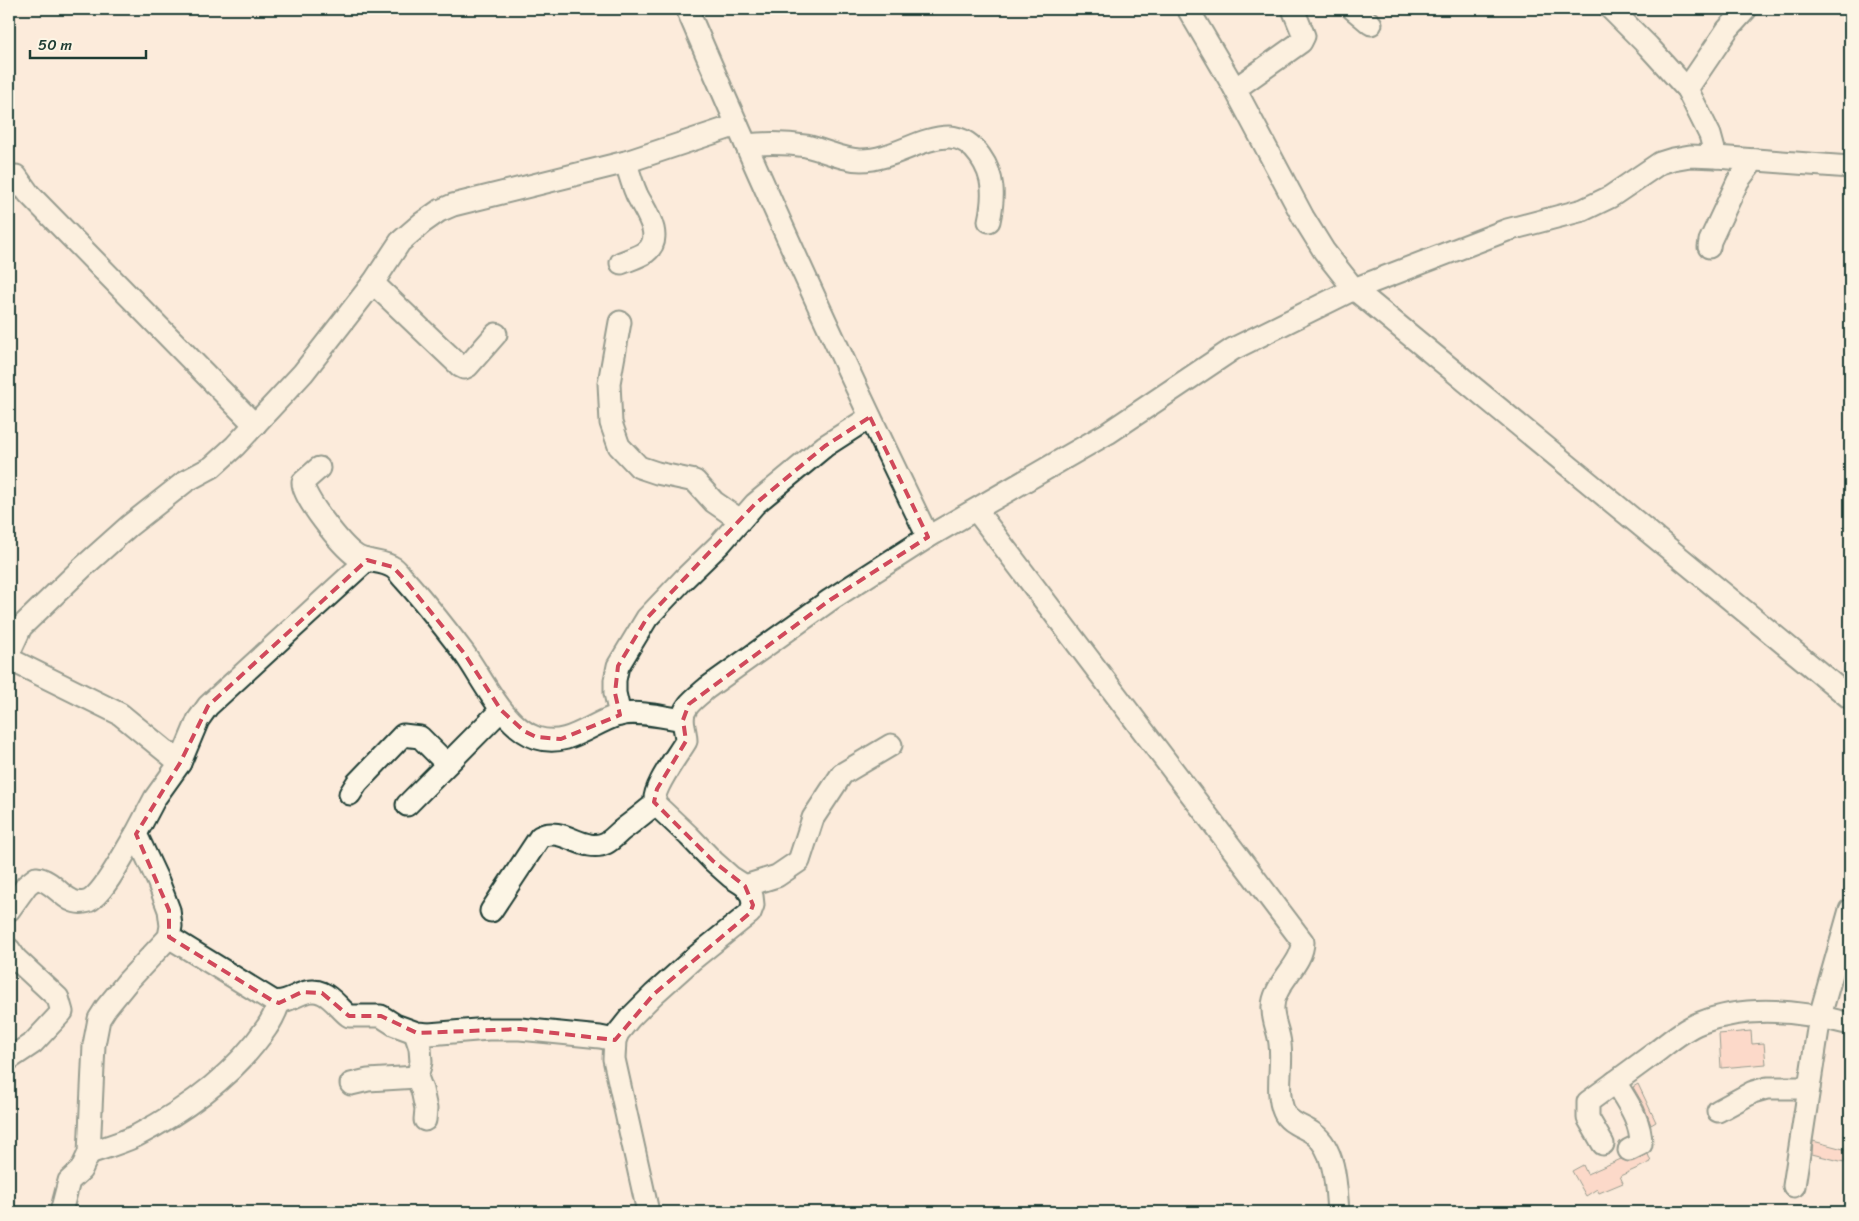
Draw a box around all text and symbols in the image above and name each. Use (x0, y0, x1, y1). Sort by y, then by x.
scale bar (30, 28, 146, 60)
text: 50 m (38, 32, 73, 58)

